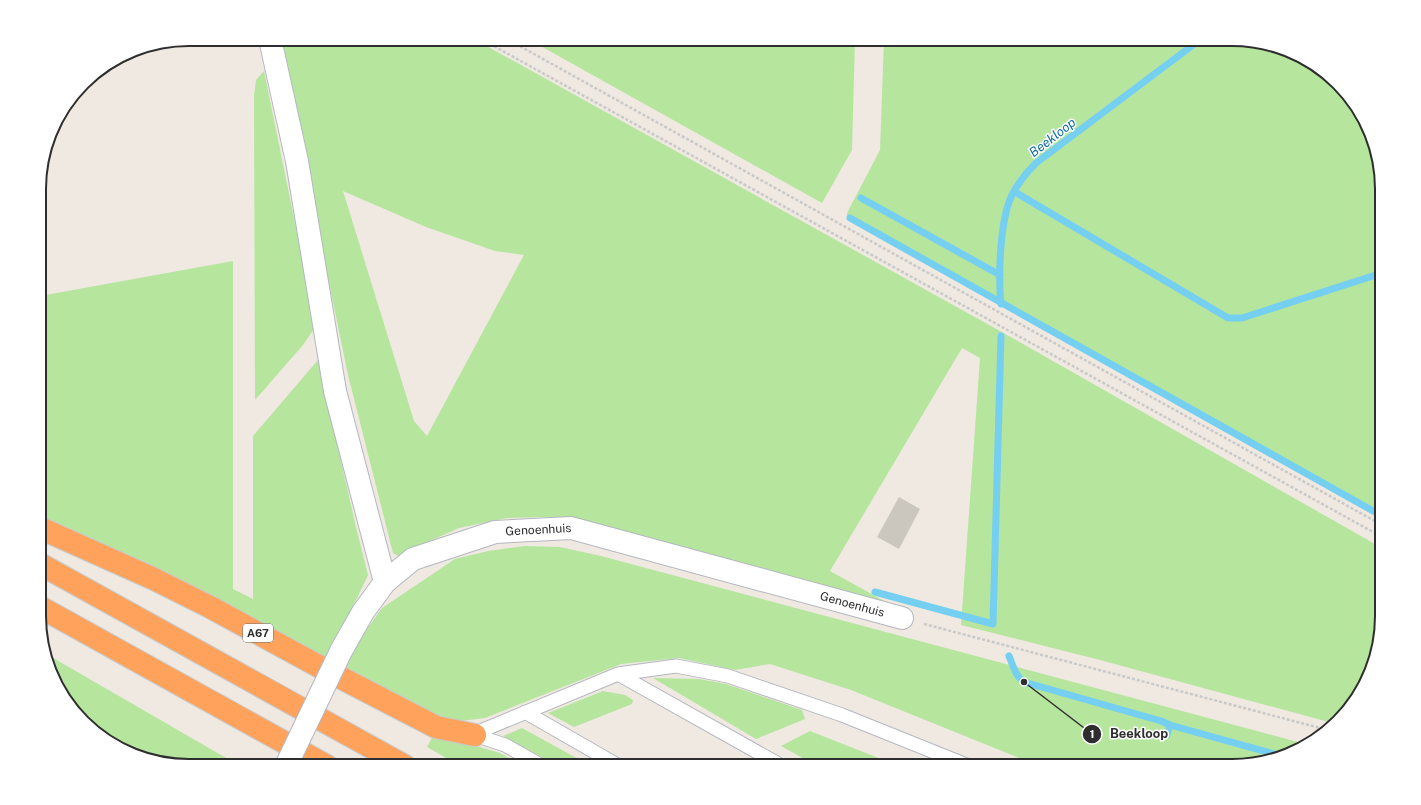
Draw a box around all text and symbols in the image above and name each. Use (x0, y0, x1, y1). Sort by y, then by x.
water label: Beekloop (1026, 114, 1079, 160)
street label: Genoenhuis (505, 521, 572, 538)
street label: Genoenhuis (818, 589, 886, 620)
road number: A67 (243, 624, 273, 642)
callout: Beekloop (1082, 721, 1176, 746)
text: Beekloop (1110, 726, 1168, 741)
text: 1 (1089, 727, 1095, 741)

